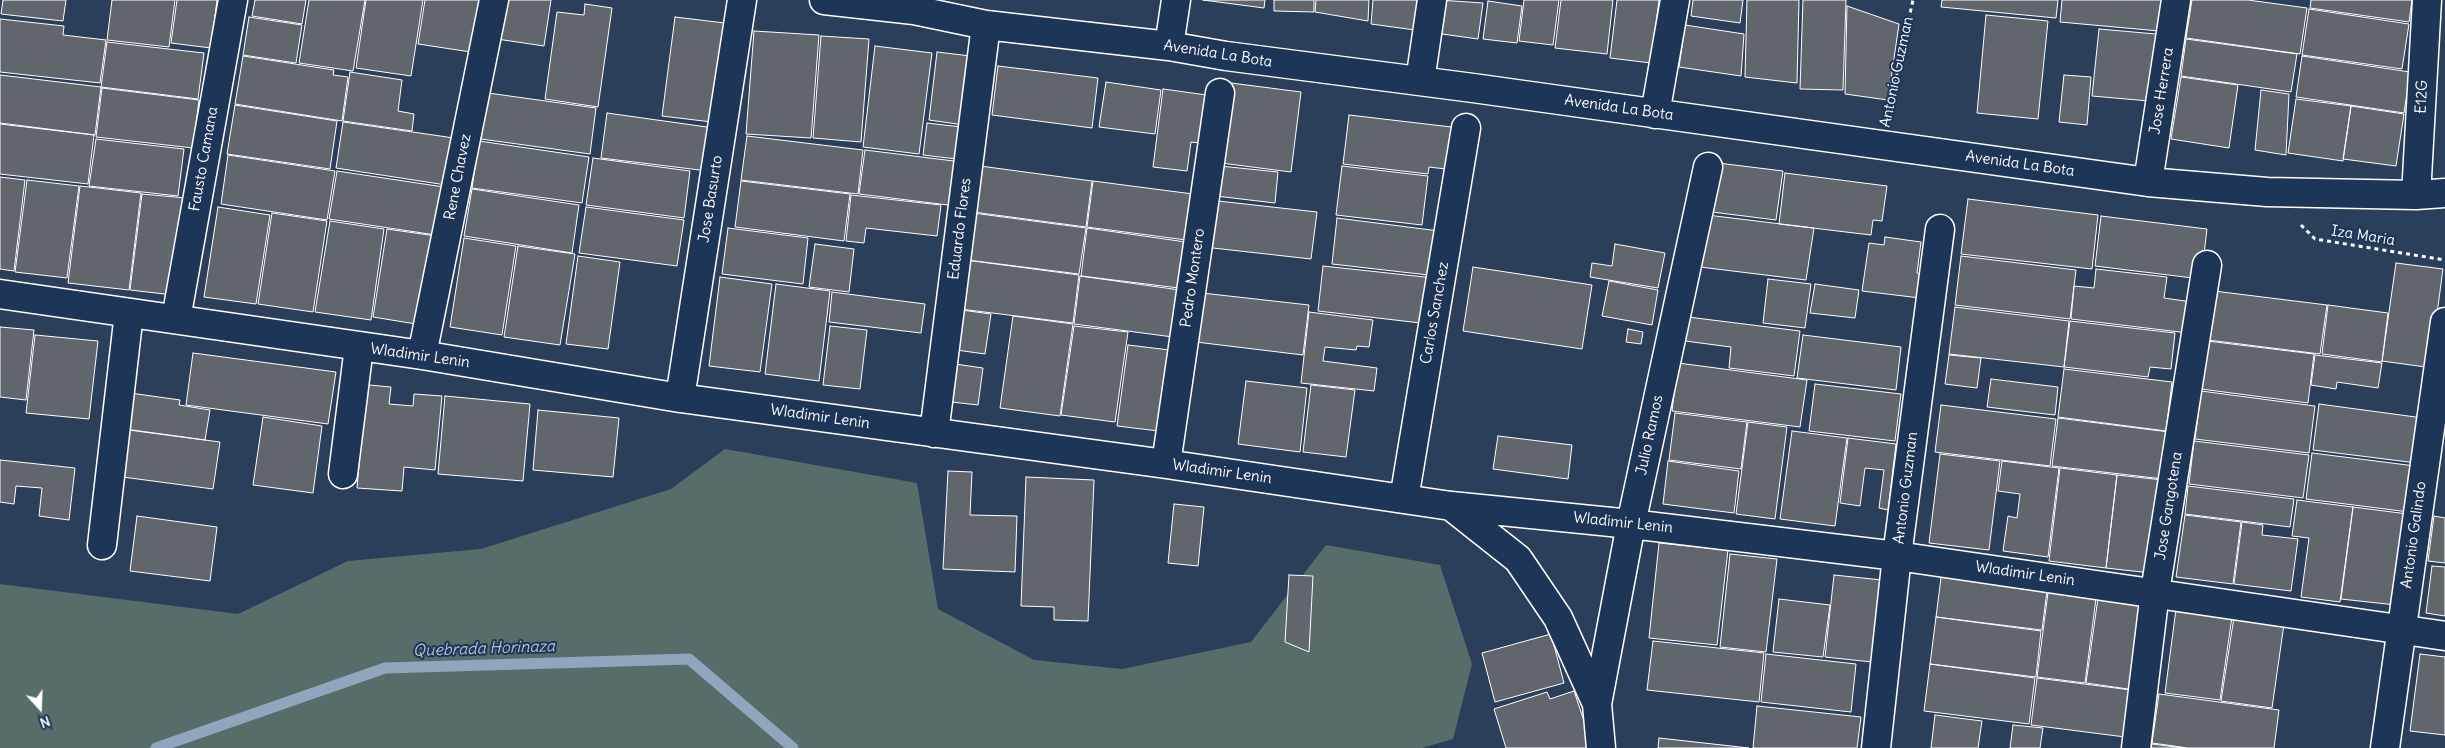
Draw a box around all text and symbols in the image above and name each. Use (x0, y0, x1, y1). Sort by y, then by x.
street label: Antonio Guzman (1876, 15, 1918, 129)
street label: Avenida La Bota (1162, 37, 1274, 71)
street label: Jose Herrera (2146, 46, 2178, 136)
street label: E12G (2412, 80, 2432, 114)
street label: Avenida La Bota (1563, 91, 1675, 125)
street label: Fausto Camana (186, 105, 222, 213)
street label: Rene Chavez (441, 132, 475, 222)
street label: Avenida La Bota (1964, 147, 2076, 181)
street label: Jose Basurto (695, 154, 727, 244)
street label: Eduardo Flores (945, 177, 975, 281)
street label: Iza Maria (2330, 222, 2396, 250)
street label: Pedro Montero (1177, 227, 1209, 329)
street label: Carlos Sanchez (1417, 260, 1453, 366)
street label: Wladimir Lenin (369, 340, 471, 372)
street label: Julio Ramos (1633, 393, 1667, 477)
street label: Wladimir Lenin (769, 401, 871, 433)
street label: Antonio Guzman (1890, 431, 1922, 545)
street label: Jose Gangotena (2152, 451, 2186, 561)
street label: Wladimir Lenin (1171, 456, 1273, 488)
street label: Antonio Galindo (2398, 480, 2430, 590)
street label: Wladimir Lenin (1572, 509, 1674, 537)
street label: Wladimir Lenin (1974, 558, 2076, 590)
water label: Quebrada Horinaza (413, 637, 555, 661)
north arrow (15, 683, 65, 733)
text: N (38, 712, 53, 732)

